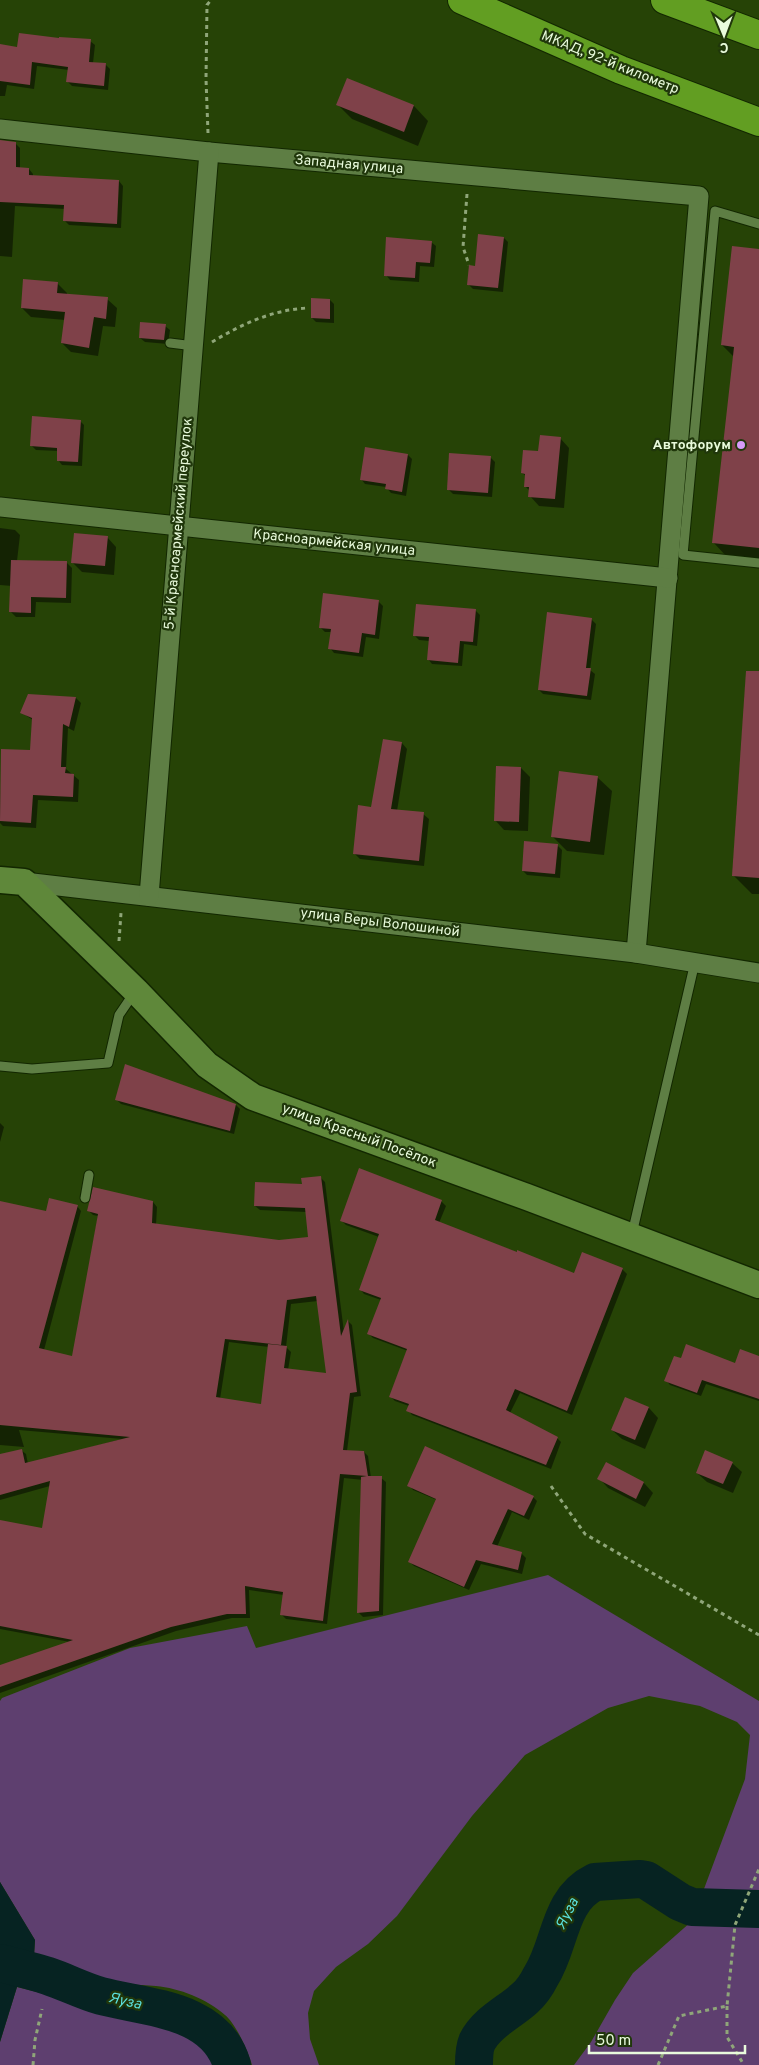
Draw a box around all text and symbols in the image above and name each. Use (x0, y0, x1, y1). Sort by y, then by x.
north arrow (699, 10, 749, 60)
street label: МКАД, 92-й километр (539, 28, 681, 98)
text: С (720, 38, 729, 55)
street label: Западная улица (294, 152, 404, 178)
street label: 5-й Красноармейский переулок (161, 417, 197, 631)
place label: Автофорум (653, 437, 731, 454)
marker: Автофорум (735, 439, 747, 451)
street label: Красноармейская улица (252, 526, 416, 560)
street label: улица Веры Волошиной (299, 905, 461, 941)
street label: улица Красный Посёлок (279, 1100, 439, 1172)
water label: Яуза (552, 1895, 584, 1933)
water label: Яуза (107, 1989, 143, 2015)
scale bar (589, 2022, 745, 2054)
text: 50 m (596, 2032, 631, 2051)

